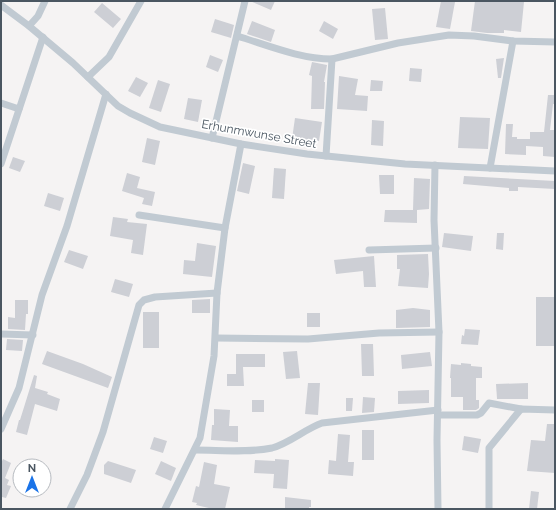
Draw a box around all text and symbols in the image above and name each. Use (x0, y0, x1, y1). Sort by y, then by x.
street label: Erhunmwunse Street (200, 117, 318, 151)
north arrow (12, 458, 52, 498)
text: N (28, 462, 36, 475)

